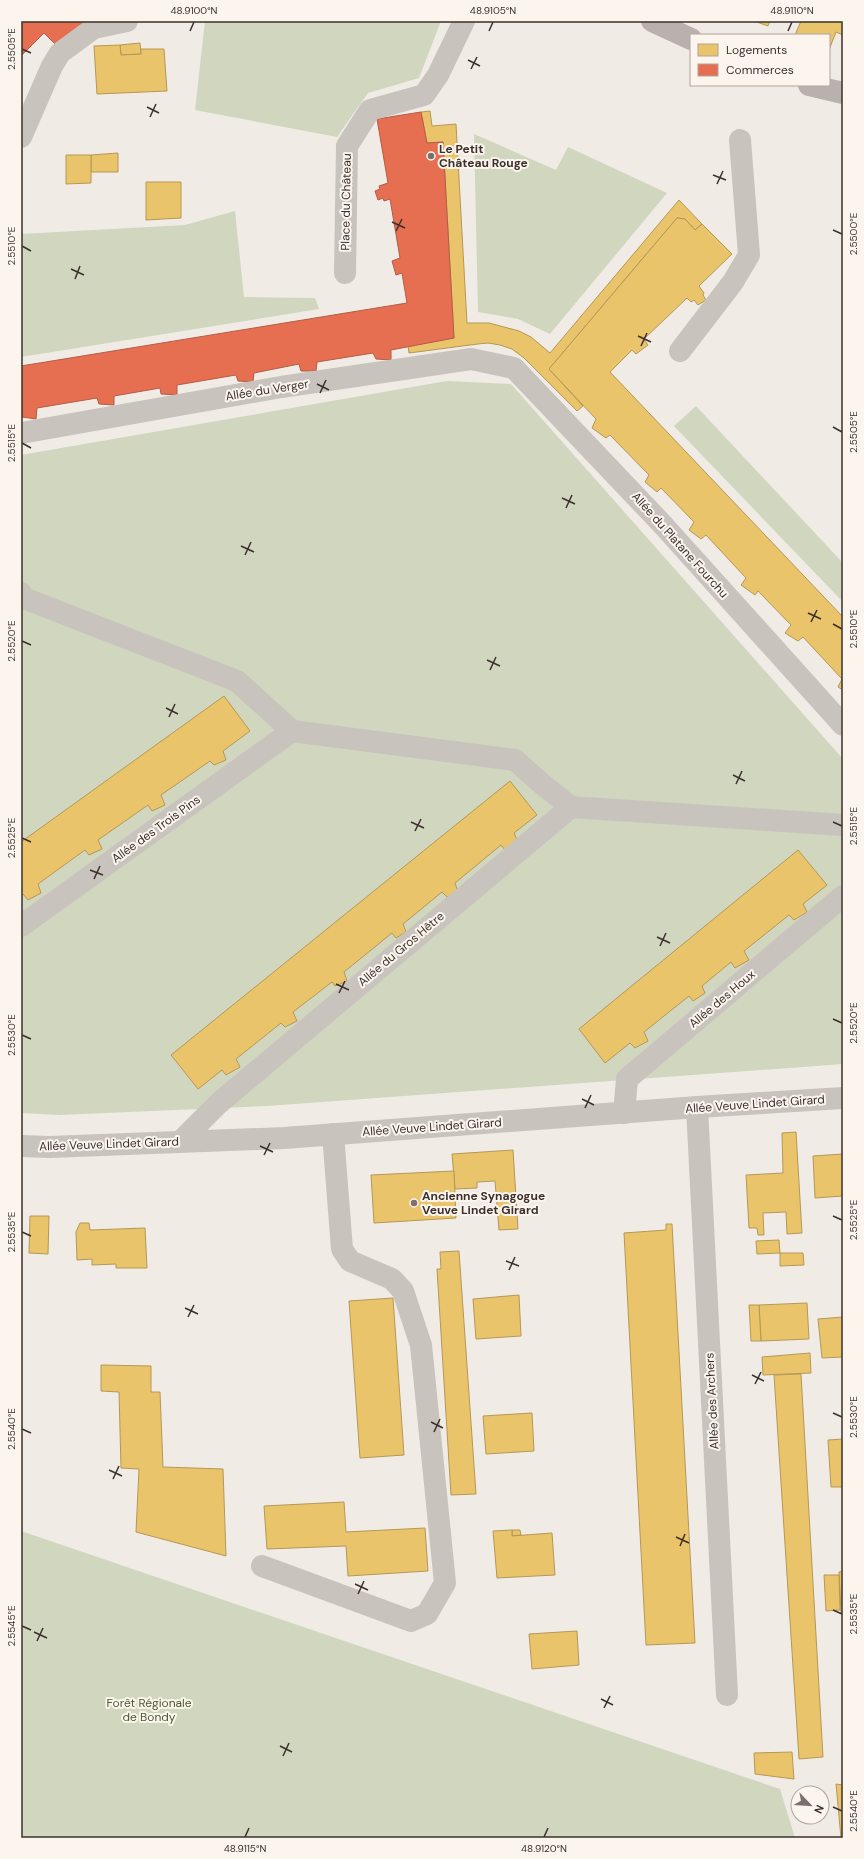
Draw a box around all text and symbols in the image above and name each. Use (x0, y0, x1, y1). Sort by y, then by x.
text: 48.9100°N (170, 4, 218, 17)
text: 48.9105°N (470, 4, 516, 17)
text: 48.9110°N (770, 4, 814, 17)
text: 2.5505°E (5, 28, 18, 70)
legend (690, 34, 830, 86)
text: Logements (726, 42, 787, 58)
text: Commerces (726, 62, 794, 78)
place label: Le Petit Château Rouge (439, 141, 528, 171)
marker: Le Petit Château Rouge (426, 151, 436, 161)
street label: Place du Château (337, 153, 355, 251)
text: 2.5500°E (847, 212, 860, 255)
text: 2.5510°E (5, 226, 18, 265)
street label: Allée du Verger (224, 375, 310, 404)
text: 2.5505°E (847, 411, 860, 453)
text: 2.5515°E (5, 424, 18, 462)
street label: Allée du Platane Fourchu (628, 489, 732, 601)
text: 2.5510°E (847, 609, 860, 648)
text: 2.5520°E (5, 620, 18, 662)
street label: Allée des Trois Pins (108, 791, 204, 867)
text: 2.5515°E (847, 807, 860, 845)
text: 2.5525°E (5, 817, 18, 858)
street label: Allée du Gros Hêtre (355, 908, 448, 990)
street label: Allée des Houx (686, 967, 759, 1031)
text: 2.5520°E (847, 1002, 860, 1044)
text: 2.5530°E (5, 1014, 18, 1056)
street label: Allée Veuve Lindet Girard (685, 1091, 825, 1117)
street label: Allée Veuve Lindet Girard (362, 1114, 502, 1140)
street label: Allée Veuve Lindet Girard (39, 1134, 179, 1154)
place label: Ancienne Synagogue Veuve Lindet Girard (422, 1188, 545, 1218)
marker: Ancienne Synagogue Veuve Lindet Girard (409, 1198, 419, 1208)
text: 2.5525°E (847, 1199, 860, 1240)
text: 2.5535°E (5, 1211, 18, 1253)
street label: Allée des Archers (701, 1352, 723, 1450)
text: 2.5530°E (847, 1396, 860, 1438)
text: 2.5540°E (5, 1408, 18, 1450)
text: 2.5535°E (847, 1593, 860, 1635)
text: 2.5545°E (5, 1605, 18, 1647)
park label: Forêt Régionale de Bondy (106, 1695, 192, 1725)
north arrow (790, 1785, 830, 1825)
text: 2.5540°E (847, 1790, 860, 1832)
text: N (811, 1803, 827, 1816)
text: 48.9115°N (224, 1842, 266, 1855)
text: 48.9120°N (521, 1842, 567, 1855)

